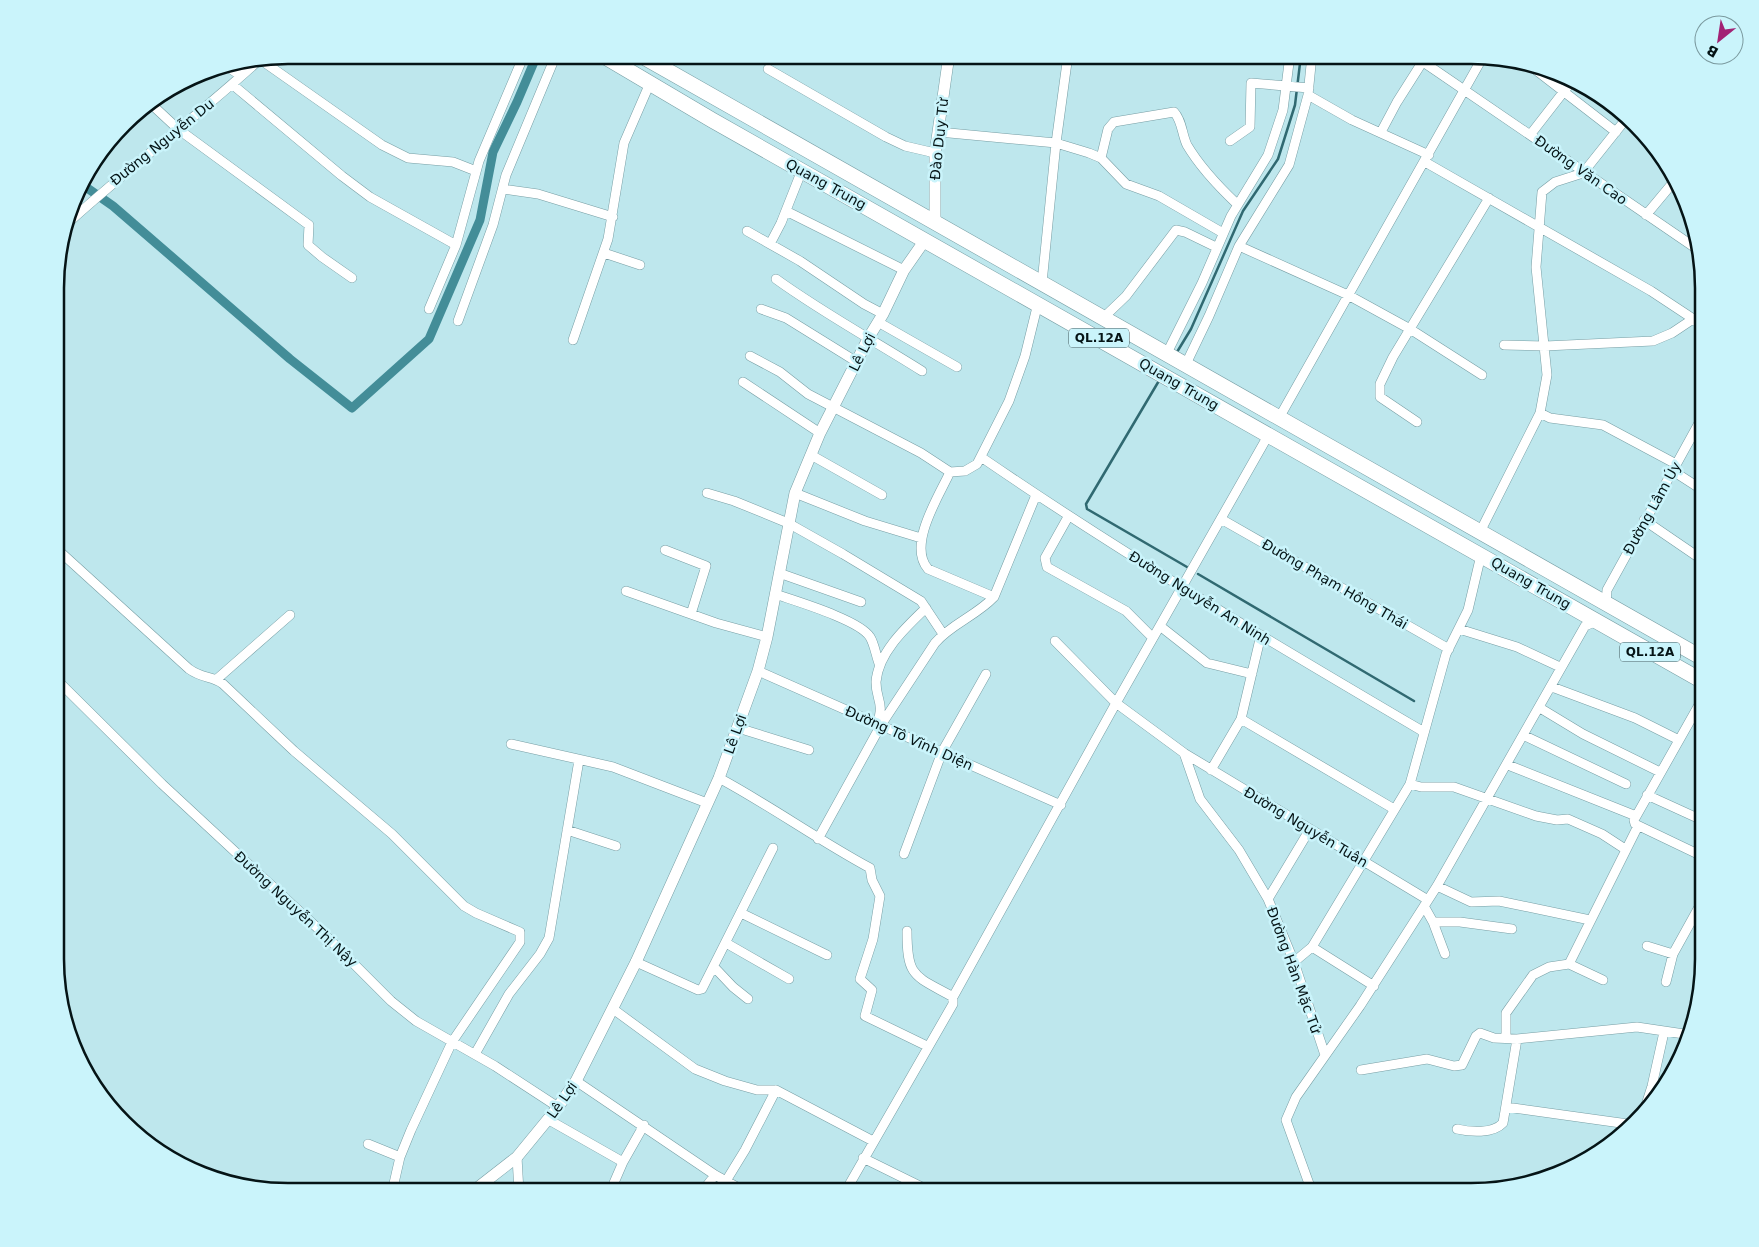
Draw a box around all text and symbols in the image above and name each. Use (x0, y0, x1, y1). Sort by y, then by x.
north arrow (1694, 15, 1744, 65)
text: B (1704, 42, 1721, 61)
street label: Đường Nguyễn Du (107, 95, 217, 189)
street label: Đào Duy Từ (927, 96, 951, 181)
street label: Đường Văn Cao (1532, 132, 1630, 208)
street label: Quang Trung (783, 155, 869, 213)
road number: QL.12A (1069, 328, 1129, 348)
street label: Lê Lợi (846, 330, 878, 374)
street label: Quang Trung (1136, 355, 1222, 413)
street label: Đường Lâm Úy (1619, 458, 1684, 557)
street label: Đường Phạm Hồng Thái (1259, 536, 1411, 632)
street label: Đường Nguyễn An Ninh (1126, 548, 1274, 648)
street label: Quang Trung (1488, 554, 1574, 612)
road number: QL.12A (1620, 642, 1680, 662)
street label: Đường Tô Vĩnh Diện (843, 703, 975, 773)
street label: Lê Lợi (720, 712, 750, 756)
street label: Đường Nguyễn Tuân (1241, 784, 1371, 870)
street label: Đường Nguyễn Thị Nậy (231, 848, 361, 970)
street label: Đường Hàn Mặc Tử (1264, 905, 1325, 1036)
street label: Lê Lợi (544, 1079, 580, 1121)

